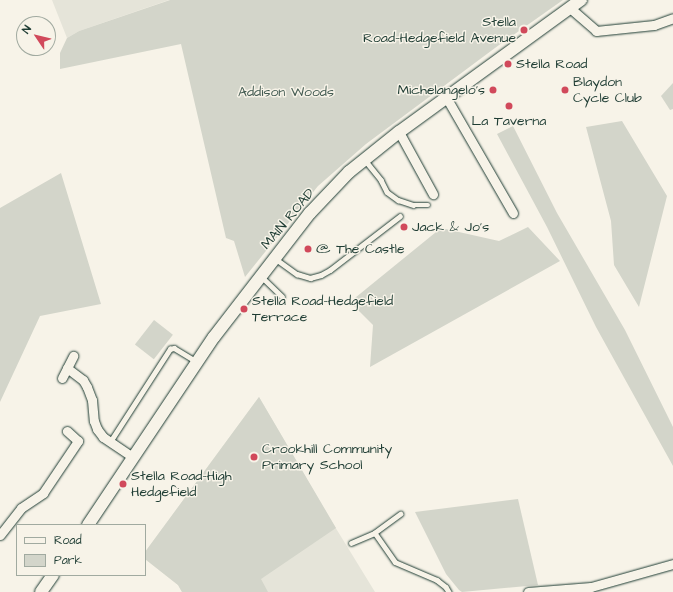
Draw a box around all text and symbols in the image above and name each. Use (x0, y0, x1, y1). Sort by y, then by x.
place label: Stella Road-Hedgefield Avenue (363, 14, 516, 46)
north arrow (16, 16, 56, 56)
text: N (18, 22, 35, 37)
marker: Stella Road-Hedgefield Avenue (519, 25, 529, 35)
place label: Stella Road (516, 56, 588, 72)
marker: Stella Road (503, 59, 513, 69)
place label: Blaydon Cycle Club (573, 74, 642, 106)
place label: Michelangelo's (397, 82, 485, 98)
park label: Addison Woods (238, 84, 334, 100)
marker: Michelangelo's (488, 85, 498, 95)
marker: Blaydon Cycle Club (560, 85, 570, 95)
marker: La Taverna (504, 101, 514, 111)
place label: La Taverna (472, 113, 546, 129)
street label: MAIN ROAD (258, 185, 318, 253)
place label: Jack & Jo's (412, 219, 489, 235)
marker: Jack & Jo's (399, 222, 409, 232)
place label: @ The Castle (316, 241, 405, 257)
marker: @ The Castle (303, 244, 313, 254)
place label: Stella Road-Hedgefield Terrace (252, 293, 393, 326)
marker: Stella Road-Hedgefield Terrace (239, 304, 249, 314)
place label: Crookhill Community Primary School (262, 441, 392, 474)
marker: Crookhill Community Primary School (249, 452, 259, 462)
place label: Stella Road-High Hedgefield (131, 468, 232, 500)
marker: Stella Road-High Hedgefield (118, 479, 128, 489)
legend (16, 524, 146, 576)
text: Road (54, 532, 82, 549)
text: Park (54, 552, 82, 569)

